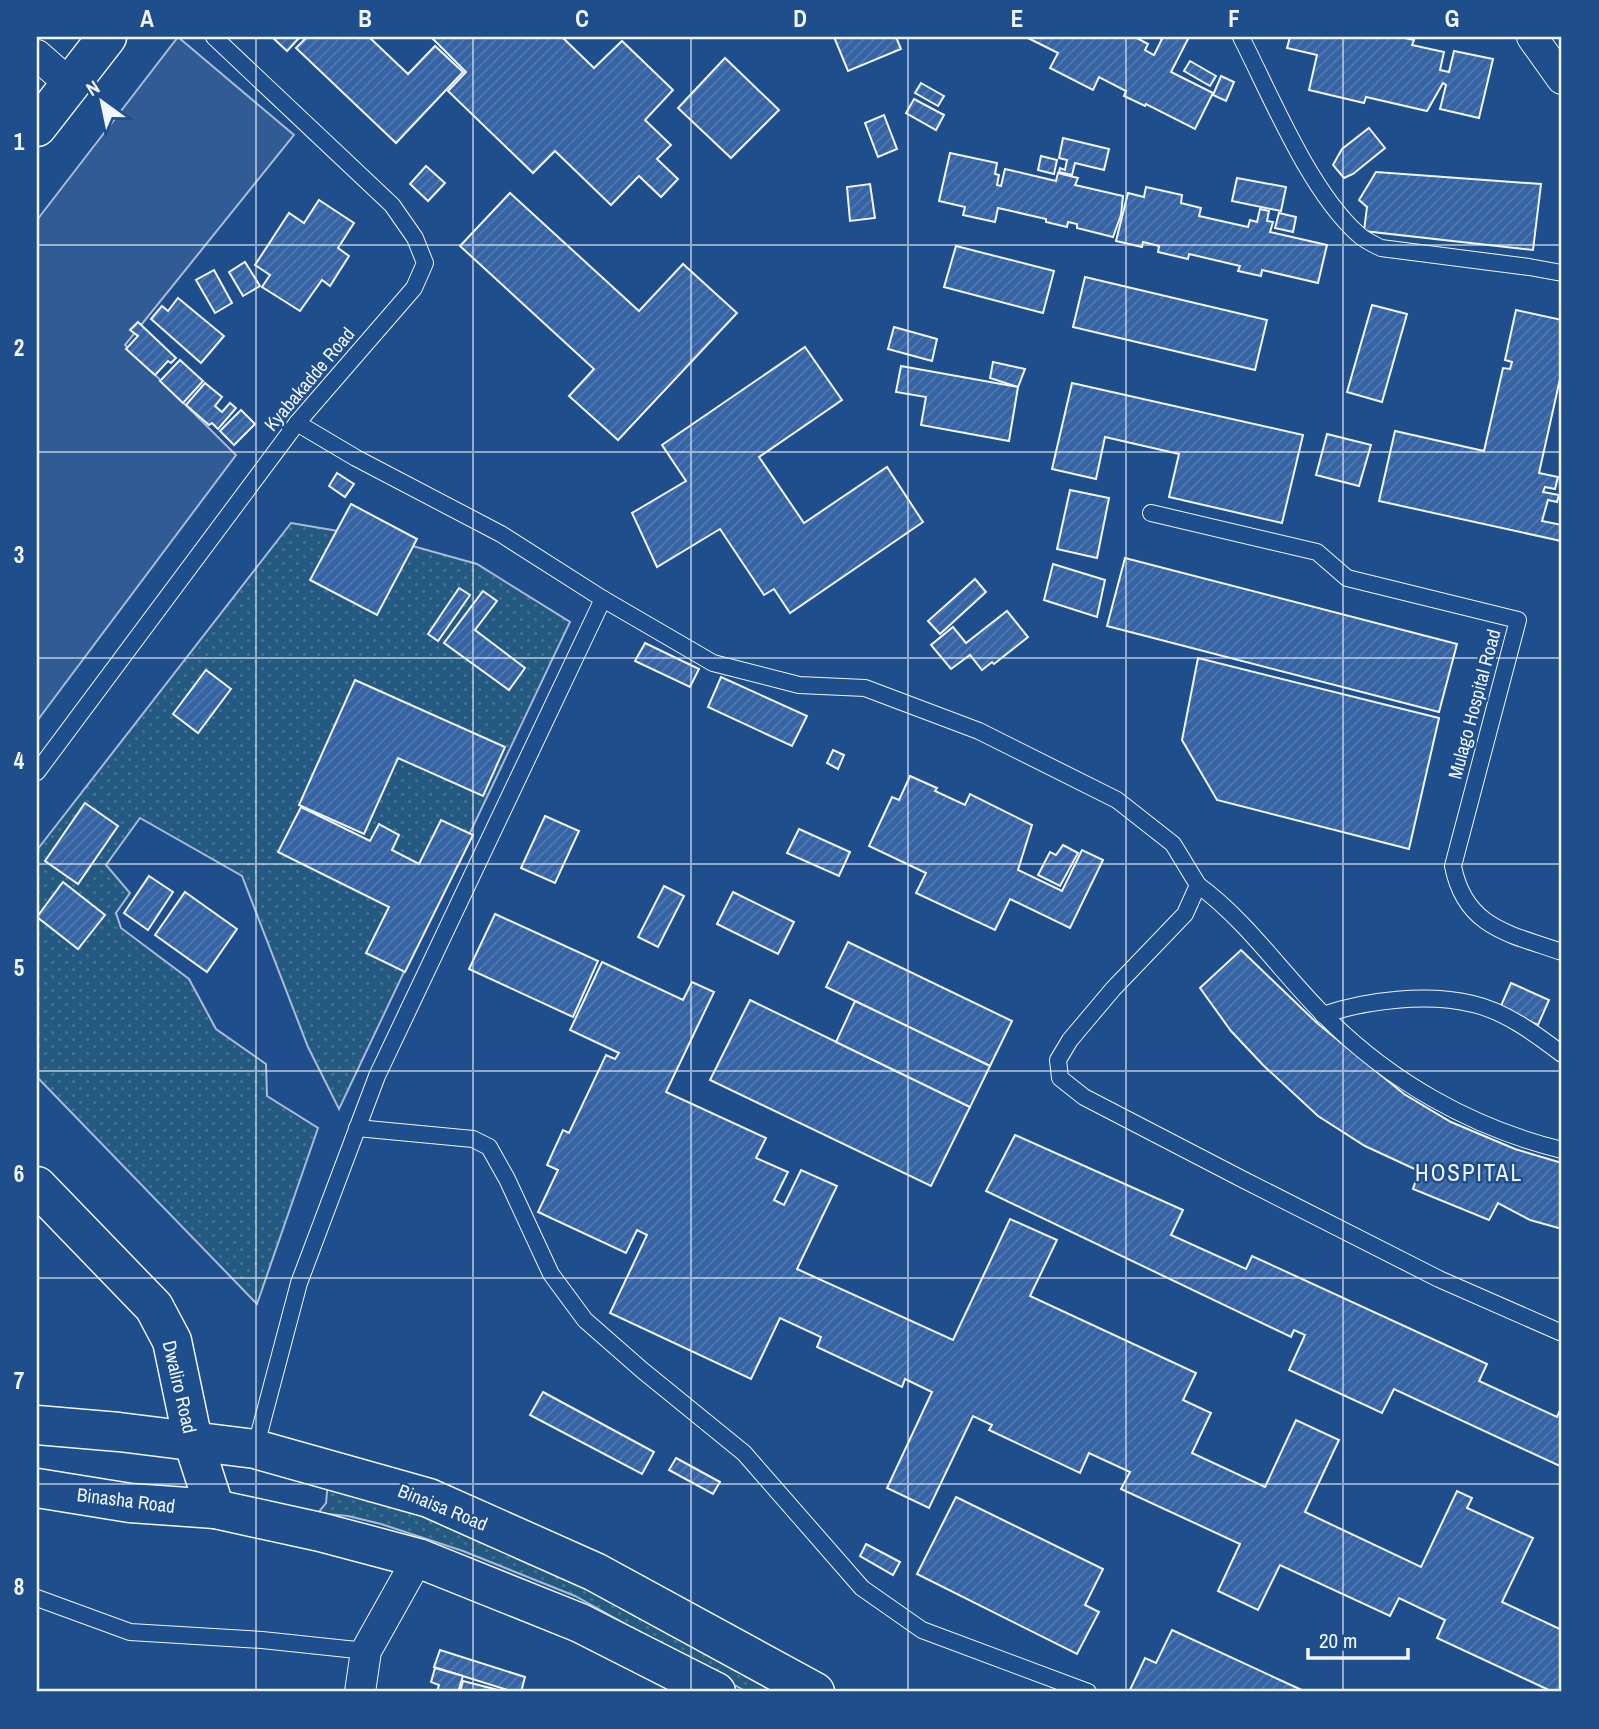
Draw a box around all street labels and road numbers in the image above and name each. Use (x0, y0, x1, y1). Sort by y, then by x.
street label: Kyabakadde Road (258, 322, 360, 436)
street label: Mulago Hospital Road (1441, 626, 1507, 782)
street label: Dwaliro Road (157, 1338, 203, 1436)
street label: Binaisa Road (394, 1477, 492, 1537)
street label: Binasha Road (75, 1481, 177, 1519)

